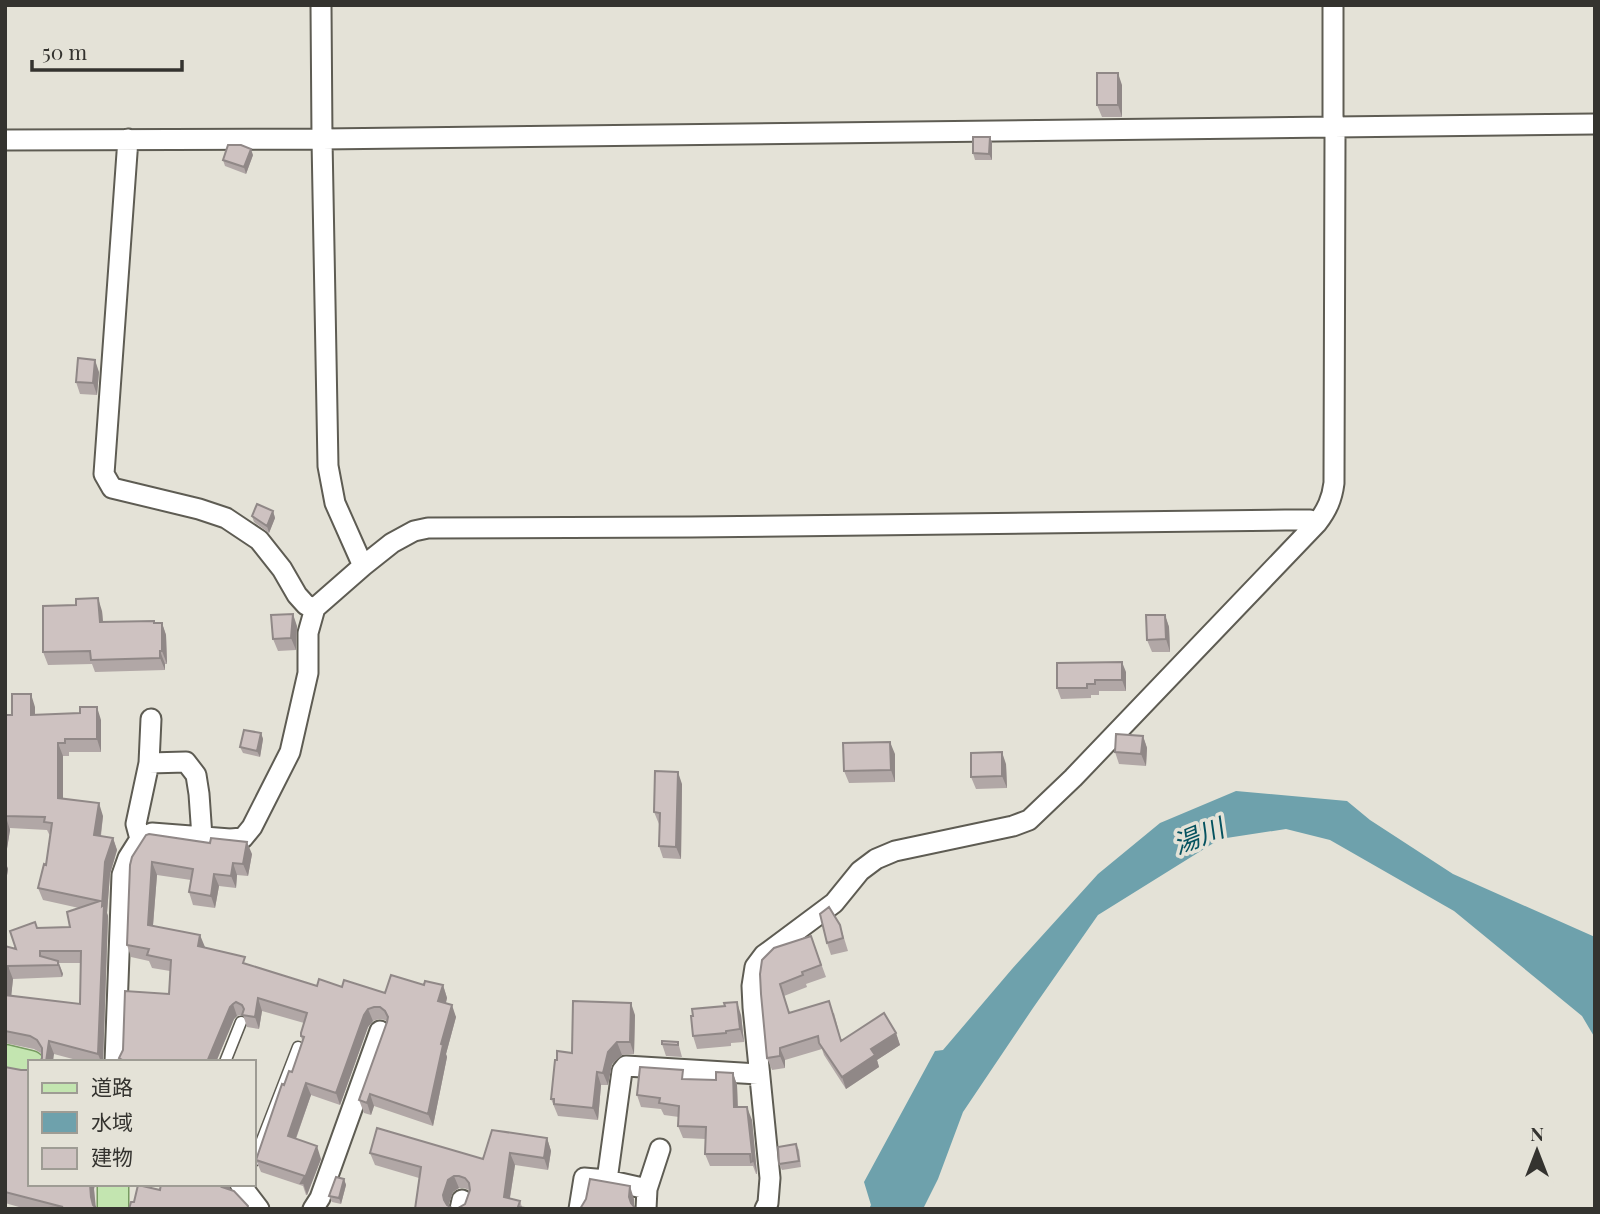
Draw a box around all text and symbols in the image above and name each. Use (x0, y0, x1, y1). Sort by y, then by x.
scale bar (32, 28, 182, 72)
text: 50 m (42, 37, 88, 65)
water label: 湯川 (1167, 808, 1231, 861)
legend (28, 1060, 256, 1186)
text: 道路 (91, 1072, 133, 1100)
text: 水域 (91, 1107, 133, 1135)
north arrow (1502, 1116, 1572, 1186)
text: N (1530, 1120, 1544, 1146)
text: 建物 (91, 1142, 133, 1170)

